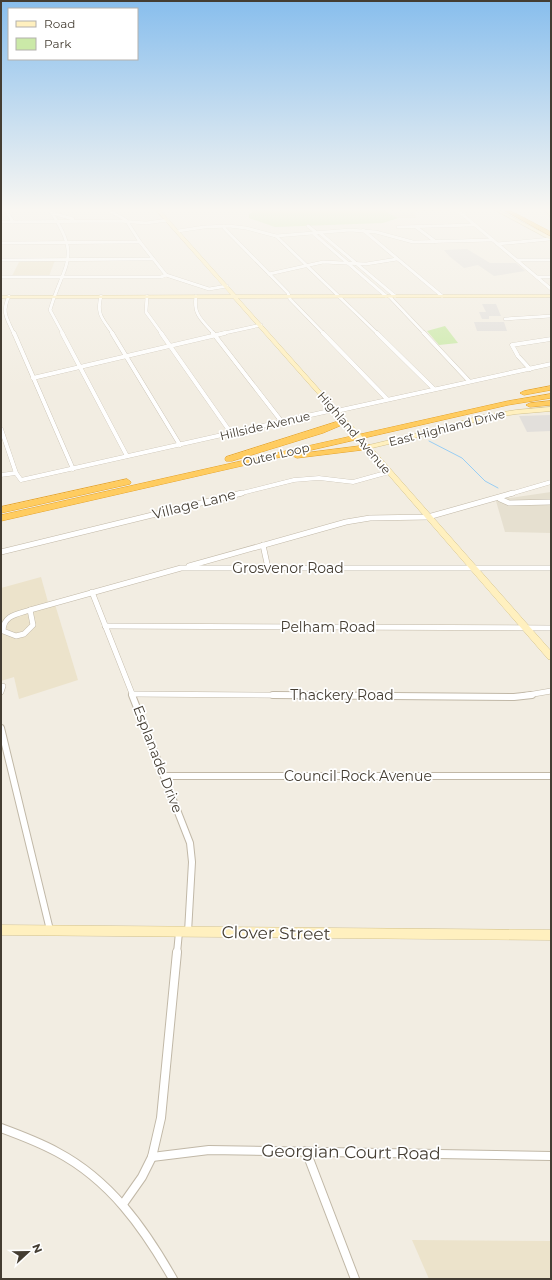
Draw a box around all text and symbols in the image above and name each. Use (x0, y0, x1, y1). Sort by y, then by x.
legend (8, 8, 138, 60)
text: Road (44, 16, 75, 31)
text: Park (44, 36, 72, 51)
street label: Highland Avenue (314, 388, 394, 477)
street label: East Highland Drive (387, 406, 507, 449)
street label: Hillside Avenue (218, 408, 312, 443)
street label: Outer Loop (241, 440, 311, 469)
street label: Village Lane (150, 485, 238, 523)
street label: Grosvenor Road (232, 559, 344, 577)
street label: Pelham Road (281, 618, 375, 636)
street label: Thackery Road (290, 686, 394, 704)
street label: Esplanade Drive (129, 703, 187, 815)
street label: Council Rock Avenue (284, 767, 432, 785)
street label: Clover Street (221, 922, 331, 944)
street label: Georgian Court Road (261, 1140, 441, 1164)
north arrow (8, 1232, 48, 1272)
text: N (29, 1242, 45, 1255)

